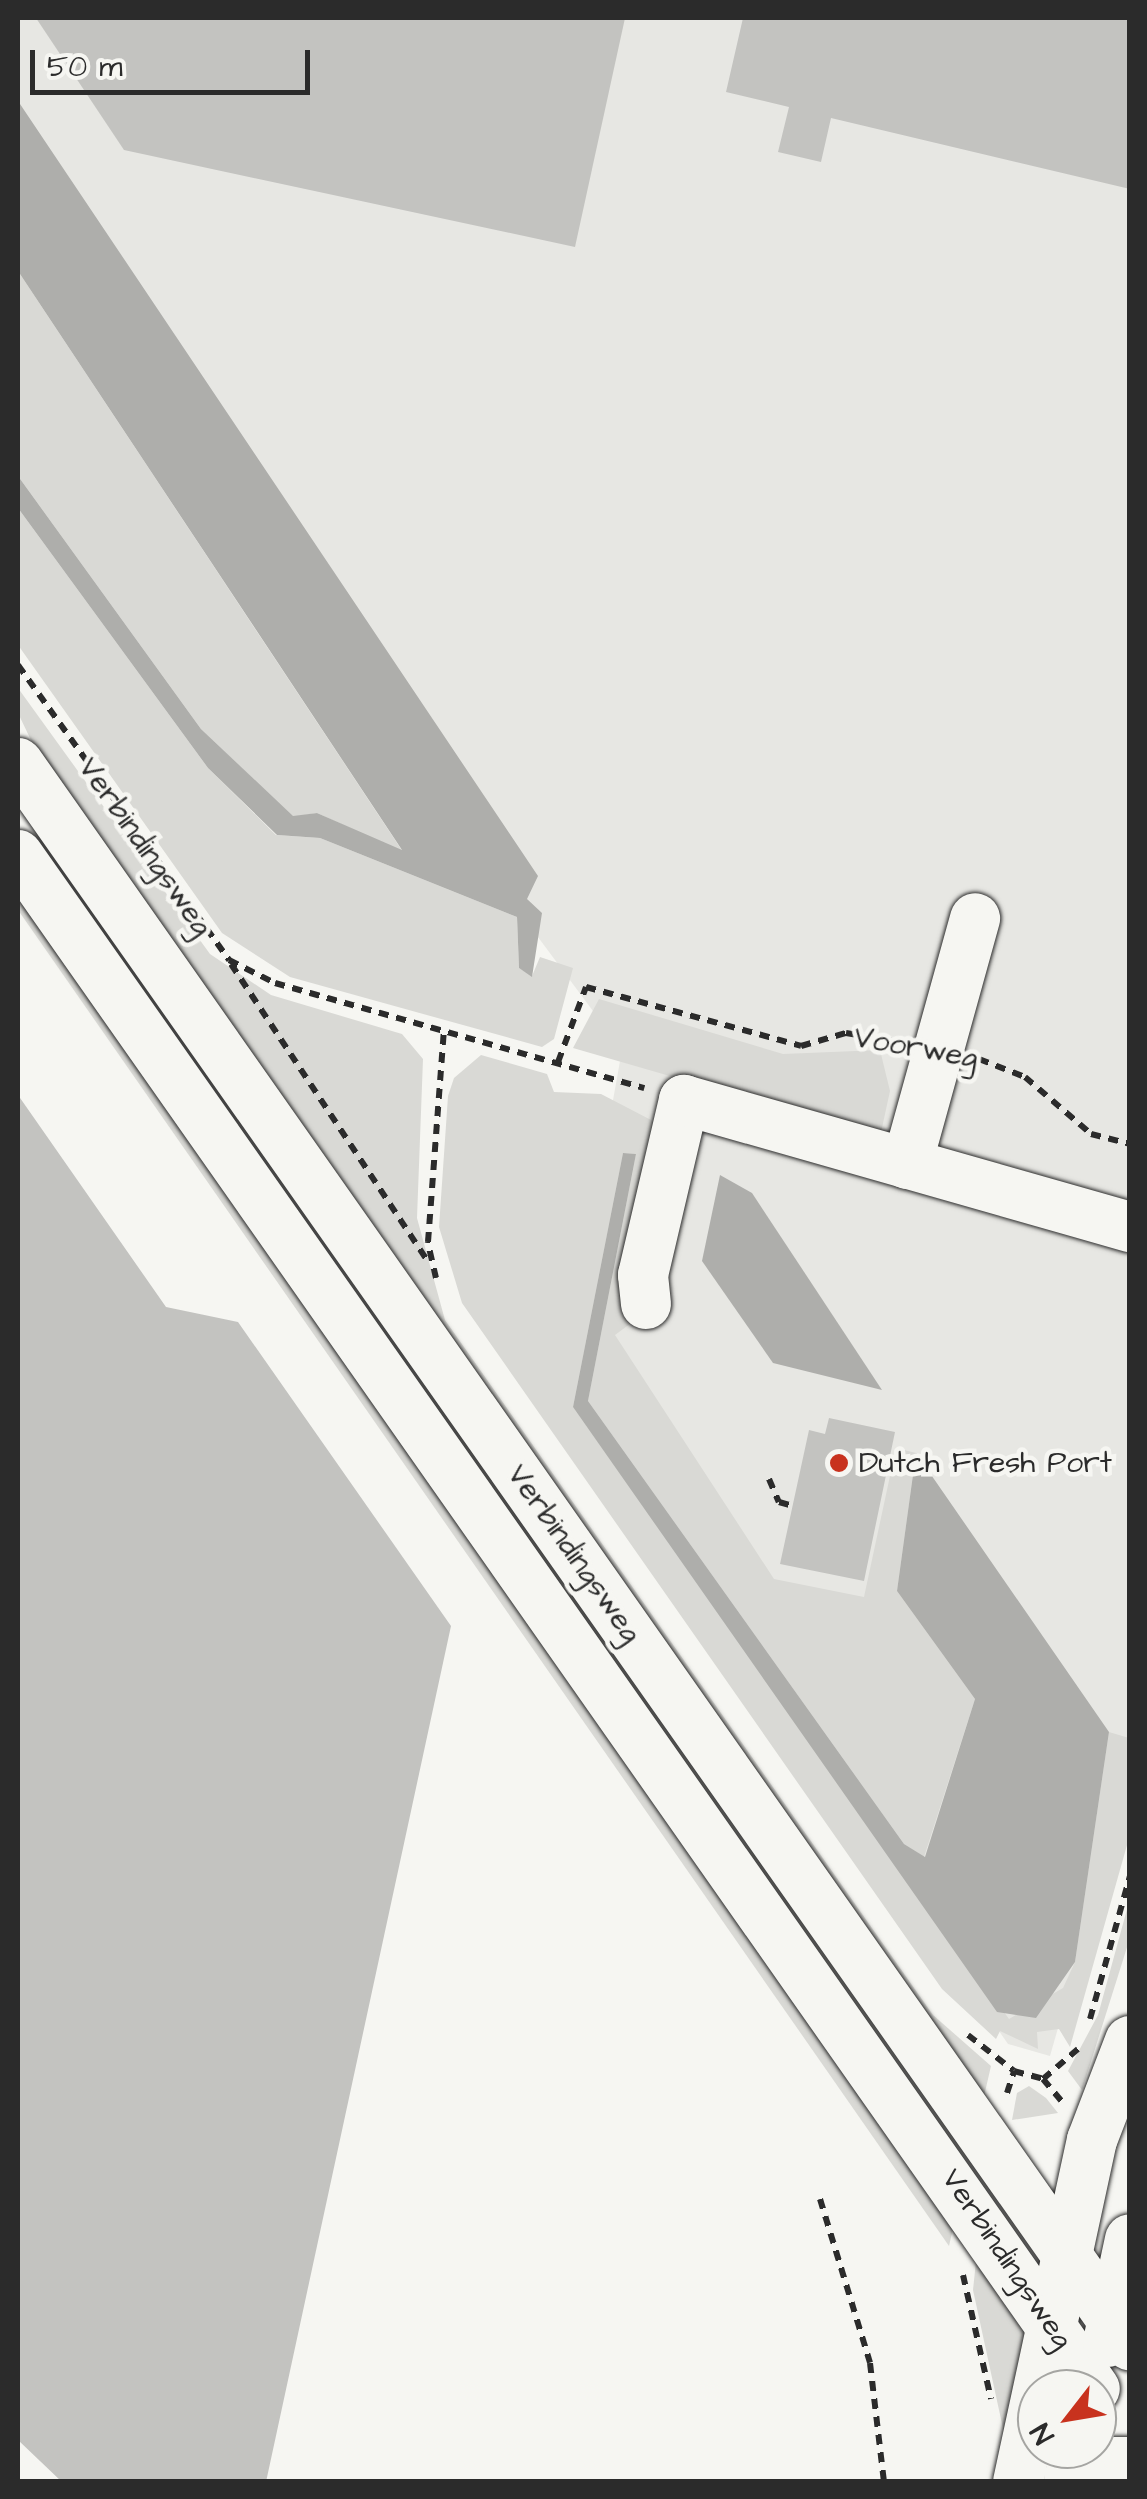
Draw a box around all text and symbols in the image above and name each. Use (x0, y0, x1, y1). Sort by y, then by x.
scale bar (35, 30, 315, 92)
text: 50 m (47, 46, 123, 88)
street label: Verbindingsweg (70, 751, 220, 943)
street label: Voorweg (851, 1019, 981, 1077)
place label: Dutch Fresh Port (859, 1445, 1112, 1481)
marker: Dutch Fresh Port (828, 1452, 850, 1474)
street label: Verbindingsweg (499, 1458, 649, 1650)
street label: Verbindingsweg (934, 2162, 1080, 2356)
north arrow (1017, 2369, 1117, 2469)
text: N (1021, 2416, 1064, 2451)

